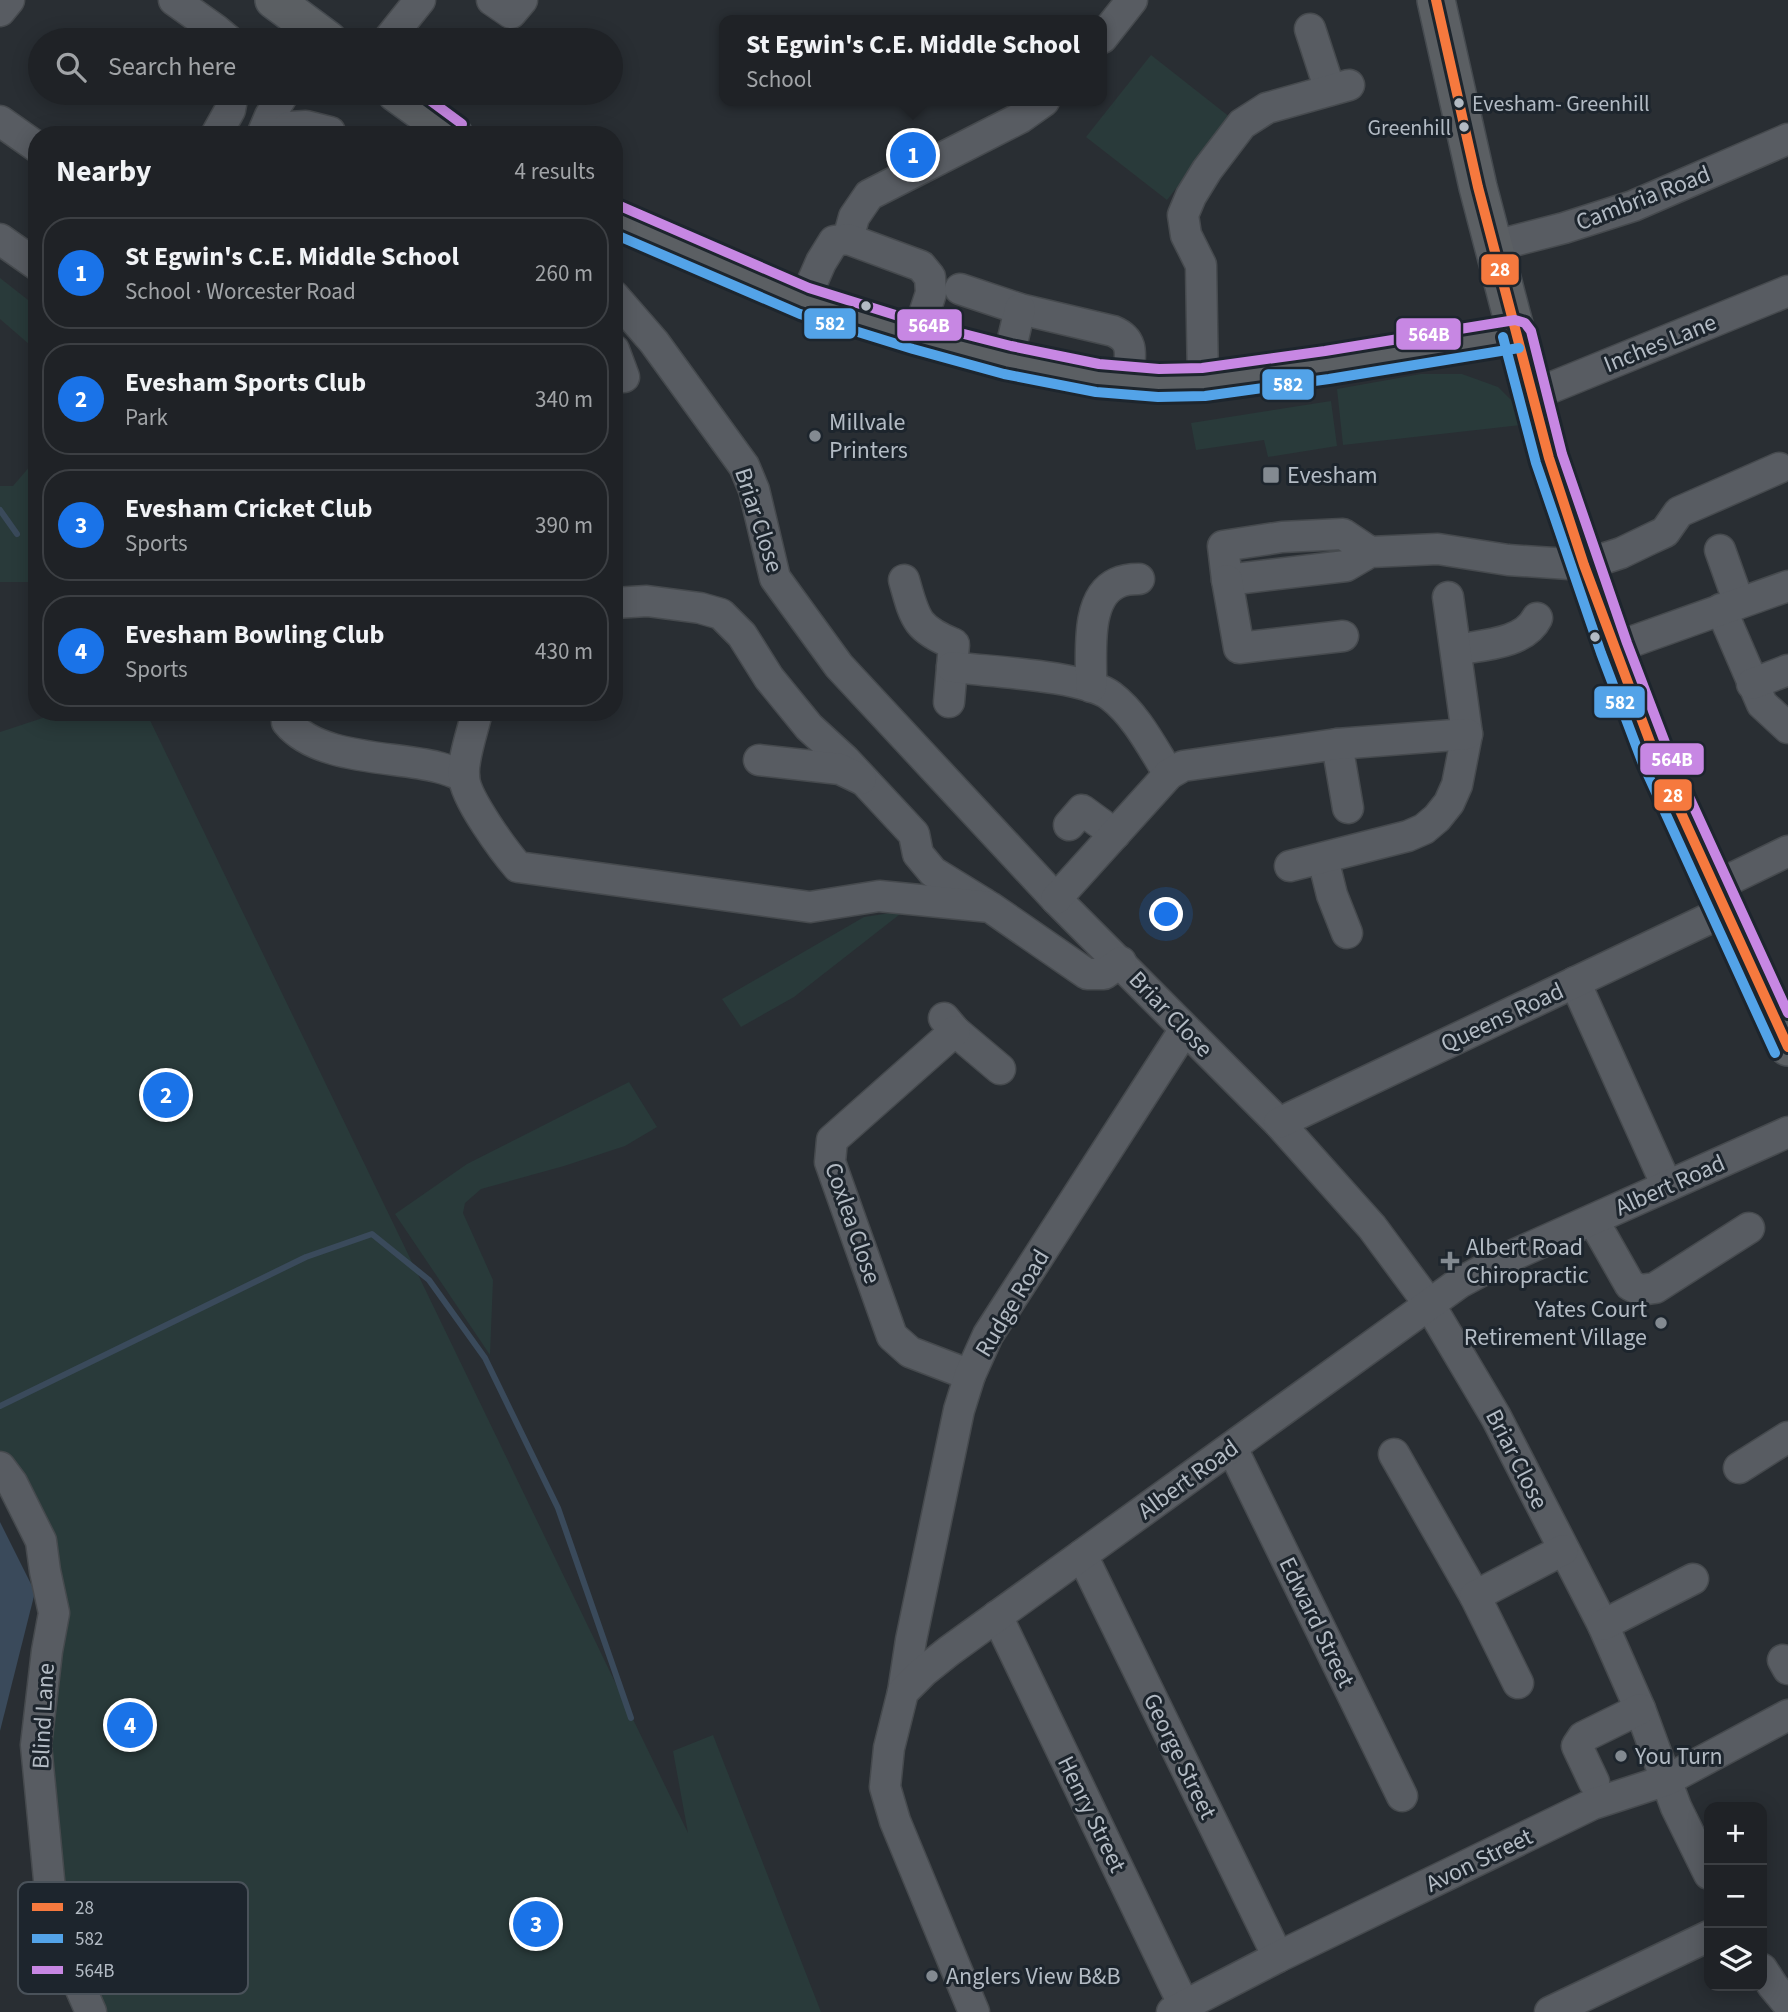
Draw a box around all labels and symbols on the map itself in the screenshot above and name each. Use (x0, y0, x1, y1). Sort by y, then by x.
place label: Evesham- Greenhill (1472, 88, 1650, 120)
marker: Evesham- Greenhill (1452, 96, 1466, 110)
place label: Greenhill (1368, 112, 1451, 144)
marker: Greenhill (1457, 120, 1471, 134)
pin: 1 (890, 129, 936, 181)
street label: Cambria Road (1571, 157, 1716, 240)
line badge: 28 (1480, 253, 1520, 286)
text: 28 (1490, 257, 1510, 284)
unlabelled marker (859, 299, 873, 313)
street label: Inches Lane (1598, 305, 1722, 382)
line badge: 582 (803, 307, 857, 340)
line badge: 564B (896, 308, 963, 342)
text: 582 (815, 311, 845, 338)
text: 564B (908, 313, 950, 340)
line badge: 564B (1395, 317, 1462, 351)
text: 564B (1408, 322, 1450, 349)
line badge: 582 (1261, 368, 1315, 401)
text: 582 (1273, 372, 1303, 399)
place label: Millvale Printers (829, 405, 908, 468)
marker: Millvale Printers (807, 428, 823, 444)
place label: Evesham (1287, 458, 1378, 493)
street label: Briar Close (725, 463, 792, 577)
marker: Evesham (1261, 465, 1281, 485)
unlabelled marker (1588, 630, 1602, 644)
line badge: 582 (1593, 685, 1646, 719)
text: 582 (1605, 690, 1635, 717)
line badge: 564B (1639, 742, 1705, 776)
text: 564B (1651, 747, 1693, 774)
line badge: 28 (1653, 778, 1693, 812)
text: 28 (1663, 783, 1683, 810)
your location (1149, 897, 1183, 931)
street label: Briar Close (1120, 963, 1221, 1065)
street label: Queens Road (1435, 974, 1570, 1061)
pin: 2 (143, 1069, 189, 1121)
street label: Albert Road (1610, 1146, 1731, 1225)
street label: Coxlea Close (815, 1158, 890, 1289)
place label: Albert Road Chiropractic (1466, 1230, 1589, 1293)
street label: Rudge Road (967, 1243, 1058, 1364)
marker: Albert Road Chiropractic (1440, 1251, 1460, 1271)
place label: Yates Court Retirement Village (1464, 1292, 1647, 1355)
marker: Yates Court Retirement Village (1653, 1315, 1669, 1331)
street label: Briar Close (1476, 1403, 1557, 1515)
street label: Albert Road (1131, 1431, 1246, 1528)
street label: Edward Street (1270, 1551, 1363, 1693)
street label: Blind Lane (23, 1662, 64, 1770)
street label: George Street (1134, 1687, 1225, 1825)
pin: 4 (107, 1699, 153, 1751)
place label: You Turn (1634, 1739, 1723, 1774)
marker: You Turn (1613, 1748, 1629, 1764)
street label: Henry Street (1048, 1750, 1135, 1878)
street label: Avon Street (1420, 1820, 1539, 1901)
legend (18, 1882, 248, 1994)
text: 28 (75, 1895, 94, 1922)
pin: 3 (513, 1898, 559, 1950)
text: 582 (75, 1926, 103, 1953)
text: 564B (75, 1958, 115, 1985)
place label: Anglers View B&B (946, 1959, 1121, 1994)
marker: Anglers View B&B (924, 1968, 940, 1984)

